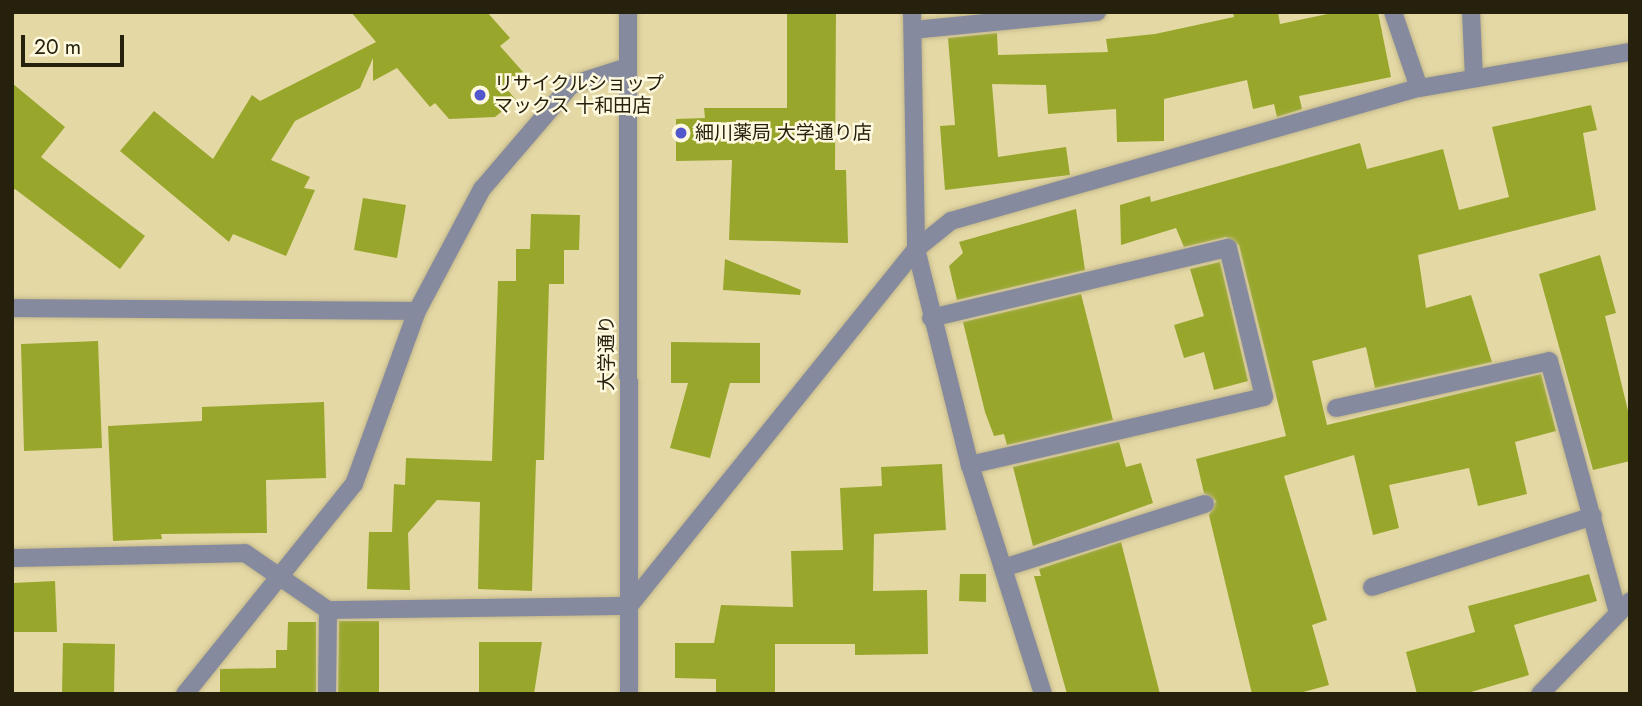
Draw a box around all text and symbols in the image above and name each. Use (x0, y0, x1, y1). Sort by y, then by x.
scale bar (24, 21, 128, 65)
text: 20 m (34, 32, 81, 62)
place label: リサイクルショップ マックス 十和田店 (494, 73, 665, 117)
marker: リサイクルショップ マックス 十和田店 (472, 87, 488, 103)
place label: 細川薬局 大学通り店 (695, 122, 872, 144)
marker: 細川薬局 大学通り店 (673, 125, 689, 141)
street label: 大学通り (596, 315, 618, 391)

